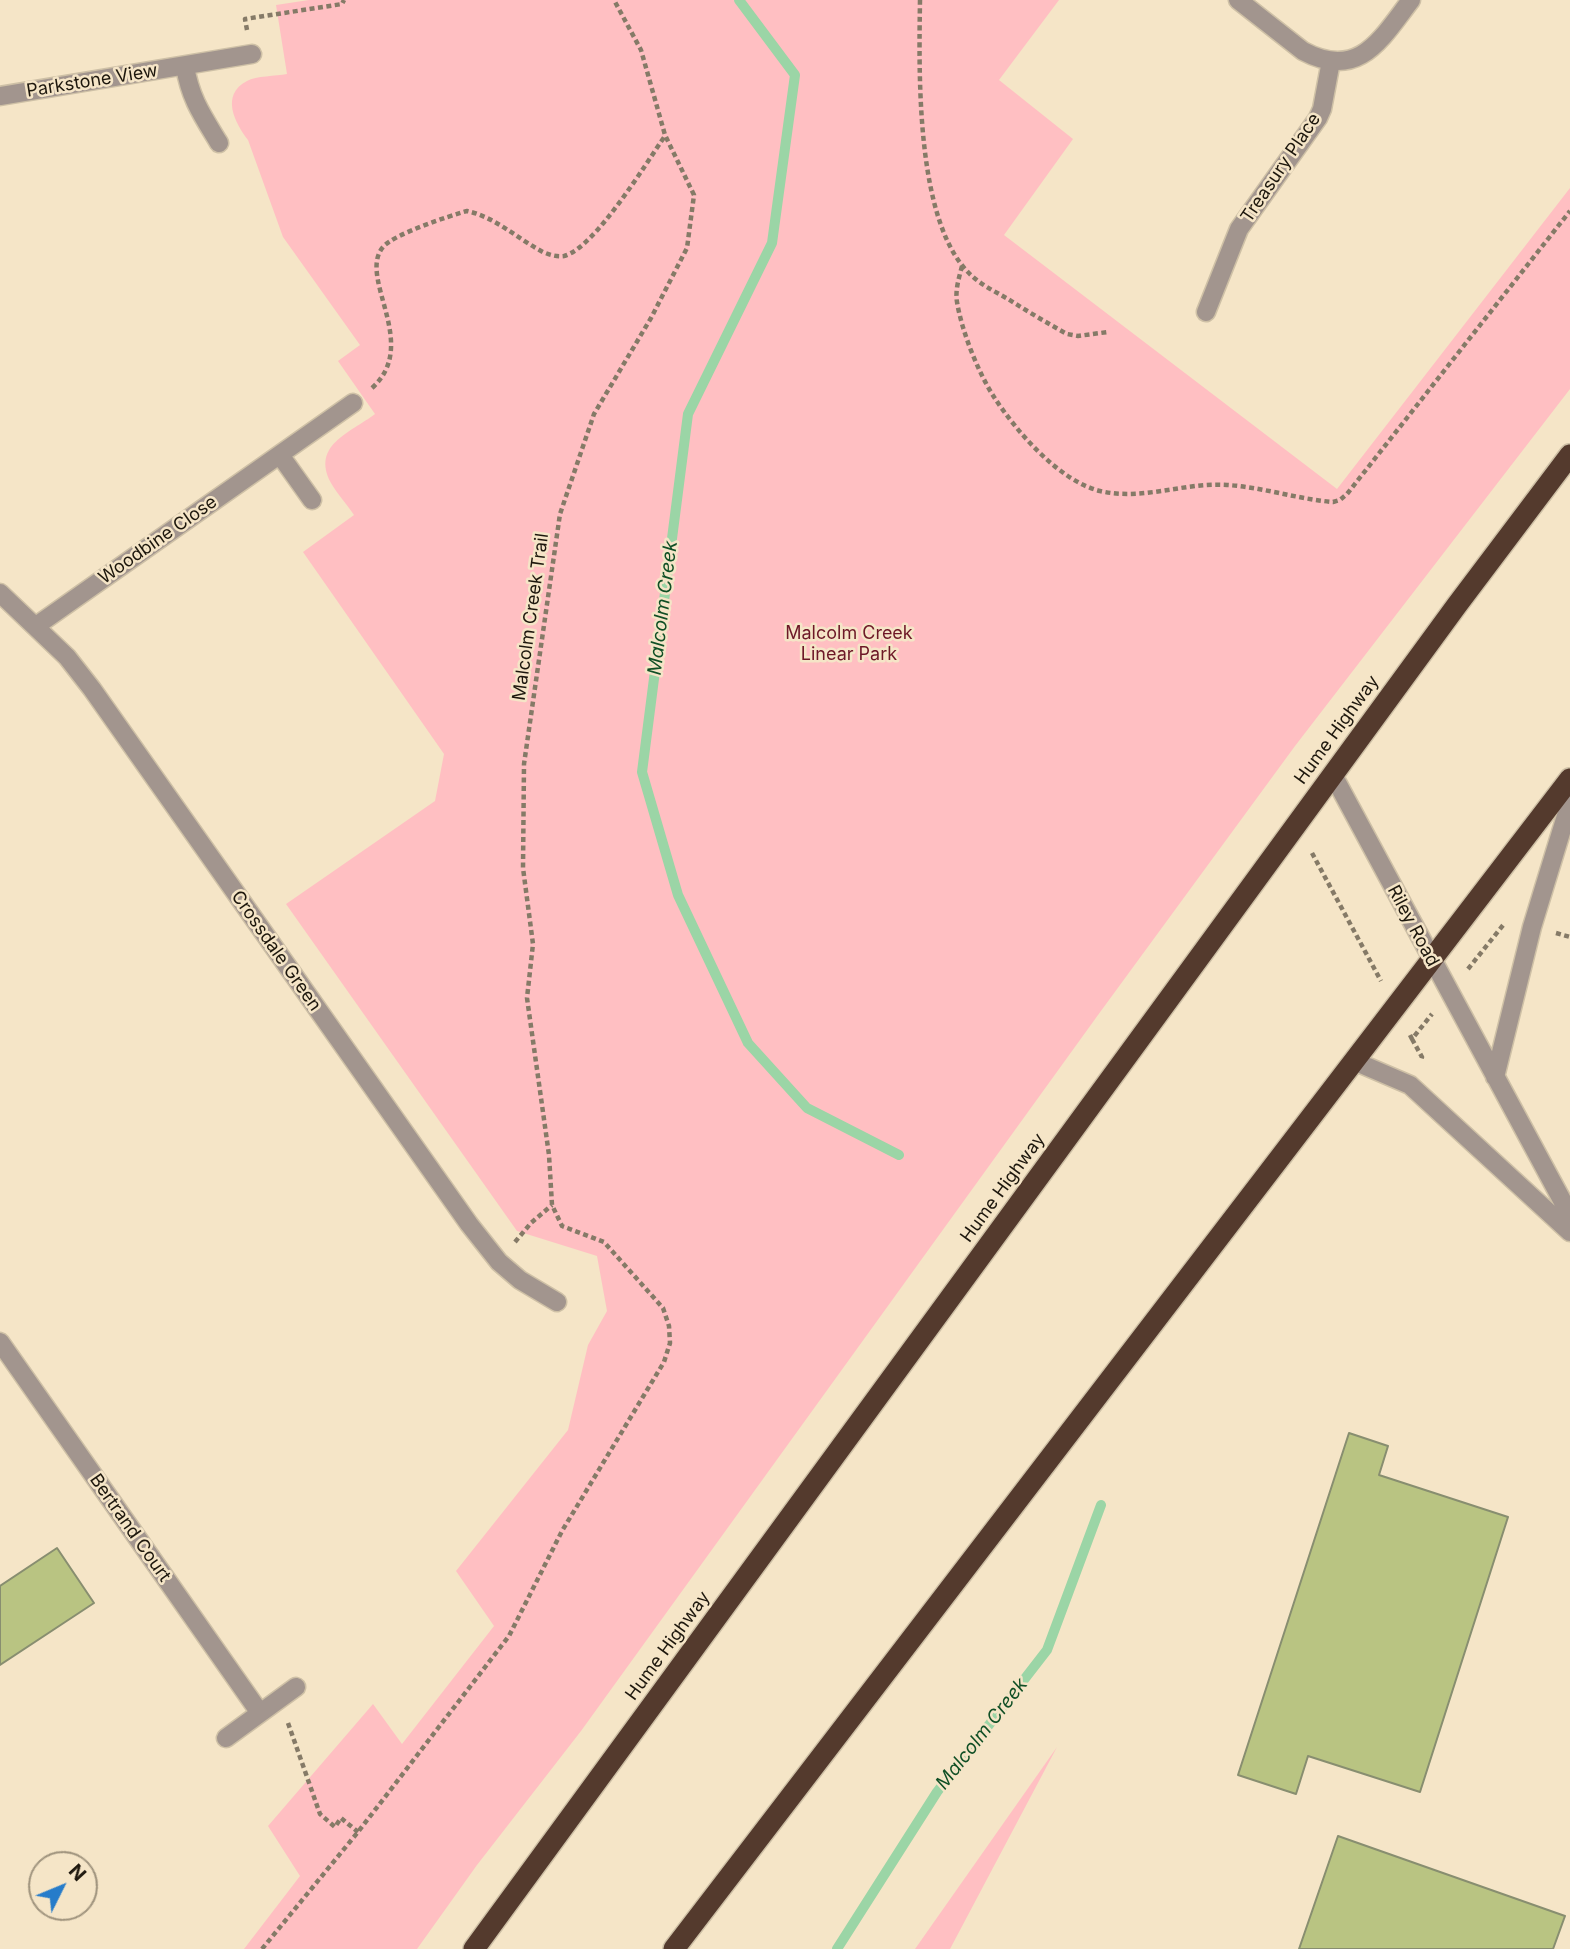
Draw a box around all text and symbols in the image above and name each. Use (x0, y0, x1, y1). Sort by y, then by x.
street label: Parkstone View (25, 60, 159, 102)
street label: Treasury Place (1237, 109, 1325, 227)
street label: Woodbine Close (95, 491, 221, 589)
street label: Malcolm Creek Trail (509, 532, 553, 702)
water label: Malcolm Creek (643, 539, 683, 677)
park label: Malcolm Creek Linear Park (785, 623, 913, 666)
street label: Hume Highway (1290, 671, 1384, 789)
street label: Riley Road (1383, 882, 1443, 970)
street label: Crossdale Green (226, 887, 326, 1015)
street label: Hume Highway (956, 1129, 1050, 1247)
street label: Bertrand Court (85, 1470, 175, 1586)
street label: Hume Highway (621, 1587, 715, 1705)
water label: Malcolm Creek (931, 1674, 1033, 1794)
north arrow (28, 1851, 98, 1921)
text: N (64, 1860, 91, 1886)

